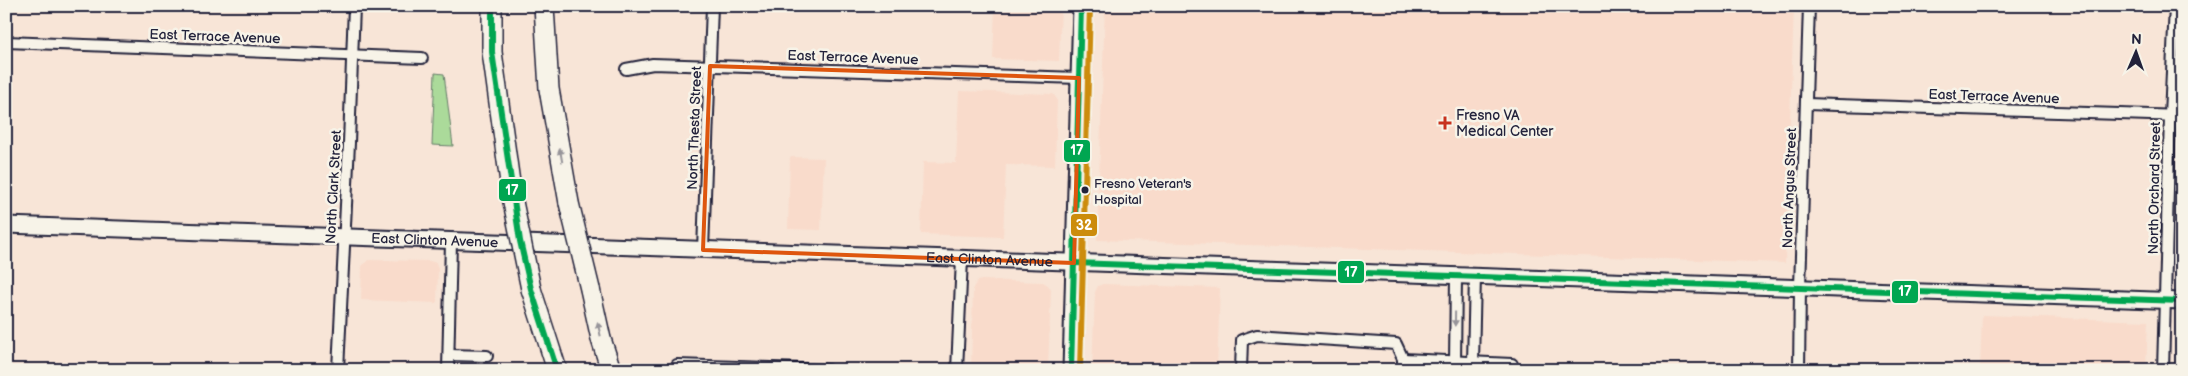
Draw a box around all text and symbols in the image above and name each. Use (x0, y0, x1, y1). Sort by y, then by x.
street label: East Terrace Avenue (149, 26, 281, 47)
north arrow (2110, 28, 2160, 78)
text: N (2131, 31, 2142, 48)
street label: East Terrace Avenue (787, 47, 919, 68)
street label: North Thesta Street (684, 65, 705, 190)
street label: East Terrace Avenue (1928, 86, 2060, 107)
place label: Fresno VA Medical Center (1456, 107, 1554, 140)
marker: Fresno VA Medical Center (1438, 116, 1452, 130)
street label: North Orchard Street (2145, 121, 2164, 255)
street label: North Angus Street (1779, 127, 1800, 249)
street label: North Clark Street (322, 129, 345, 245)
line badge: 17 (1063, 139, 1091, 163)
text: 17 (1070, 142, 1084, 159)
one-way arrow (556, 147, 564, 163)
place label: Fresno Veteran's Hospital (1094, 176, 1192, 208)
line badge: 17 (498, 178, 527, 202)
text: 17 (505, 182, 519, 199)
marker: Fresno Veteran's Hospital (1080, 185, 1090, 195)
line badge: 32 (1070, 213, 1098, 237)
text: 32 (1076, 217, 1093, 234)
street label: East Clinton Avenue (371, 230, 499, 251)
street label: East Clinton Avenue (926, 249, 1053, 271)
line badge: 17 (1337, 260, 1365, 284)
text: 17 (1344, 264, 1358, 281)
line badge: 17 (1891, 280, 1919, 304)
text: 17 (1898, 283, 1912, 300)
one-way arrow (1451, 312, 1459, 328)
one-way arrow (595, 322, 603, 337)

